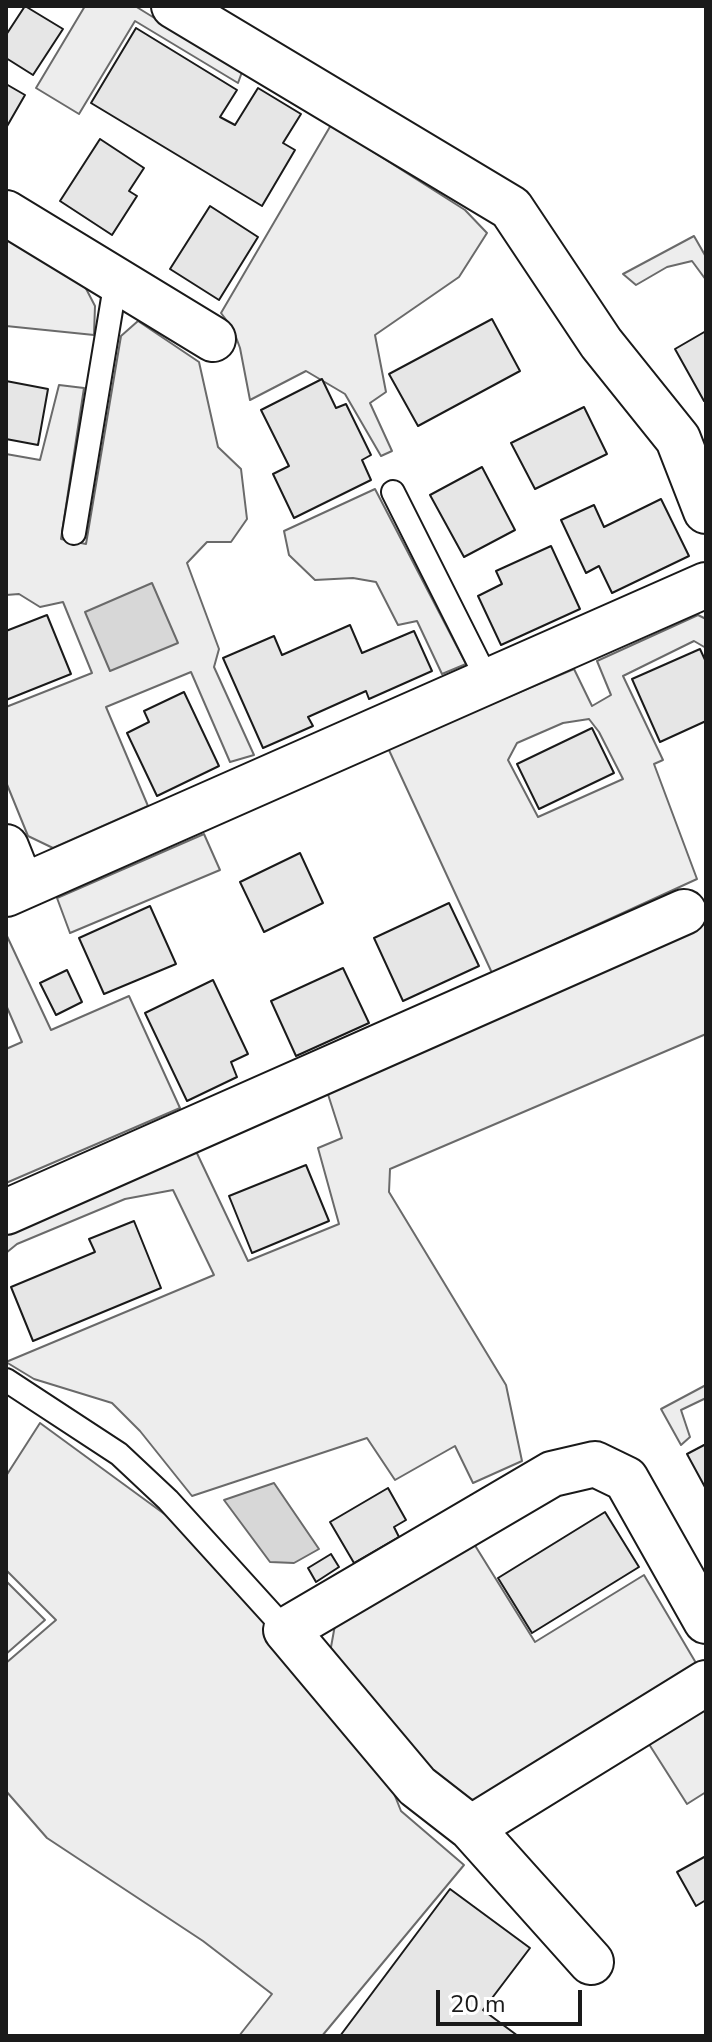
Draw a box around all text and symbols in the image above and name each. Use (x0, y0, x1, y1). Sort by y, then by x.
scale bar (440, 1974, 586, 2024)
text: 20 m (450, 1988, 506, 2020)

